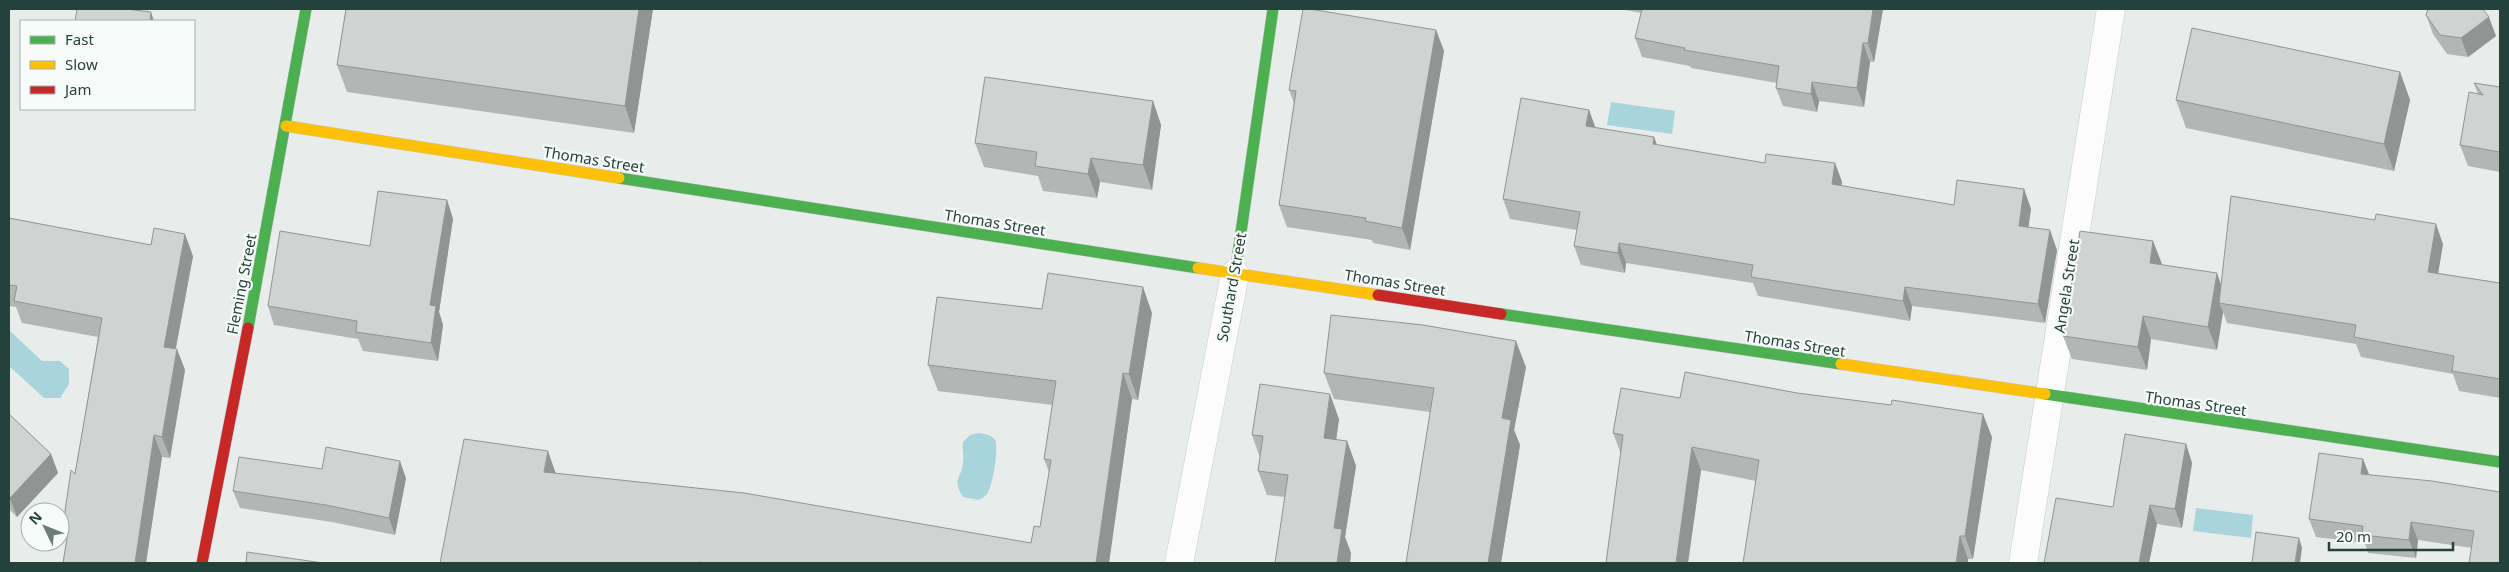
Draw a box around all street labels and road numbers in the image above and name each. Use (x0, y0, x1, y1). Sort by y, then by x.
street label: Thomas Street (542, 141, 647, 177)
street label: Thomas Street (943, 204, 1048, 240)
street label: Southard Street (1212, 230, 1251, 343)
street label: Fleming Street (221, 231, 261, 336)
street label: Angela Street (2049, 237, 2083, 334)
street label: Thomas Street (1343, 264, 1448, 300)
street label: Thomas Street (1743, 325, 1848, 361)
street label: Thomas Street (2144, 386, 2249, 420)

